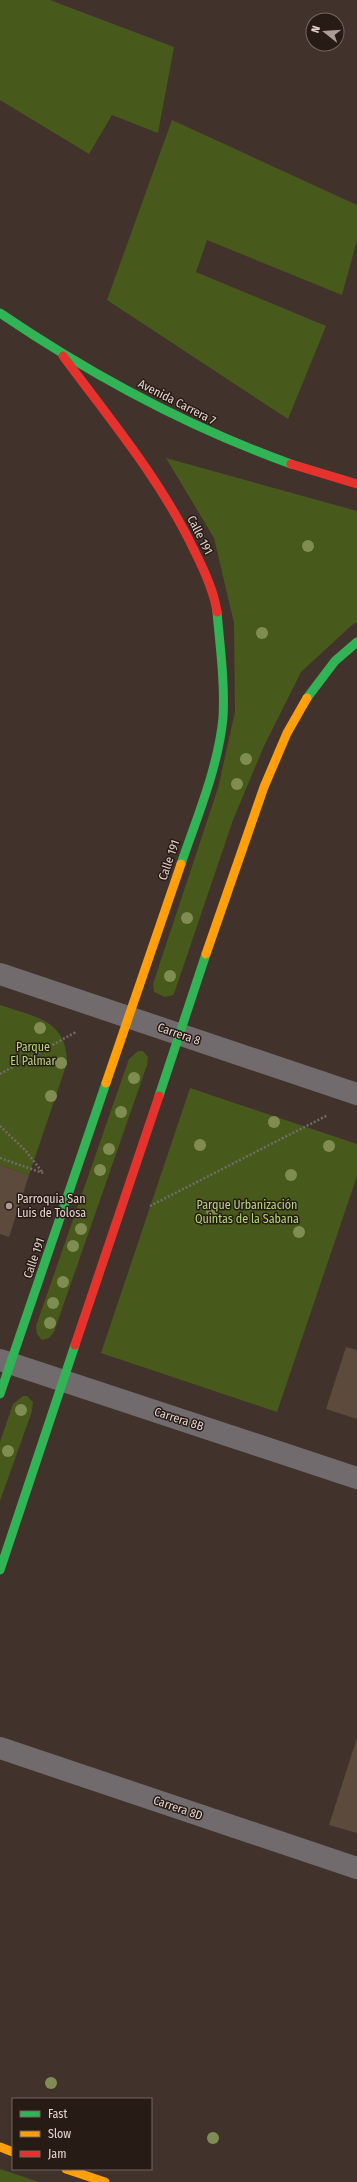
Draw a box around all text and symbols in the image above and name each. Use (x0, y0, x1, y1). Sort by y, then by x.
north arrow (305, 12, 345, 52)
text: N (309, 24, 323, 34)
street label: Avenida Carrera 7 (136, 376, 218, 428)
street label: Calle 191 (184, 513, 216, 557)
street label: Calle 191 (156, 838, 182, 882)
street label: Carrera 8 (156, 1020, 202, 1048)
park label: Parque El Palmar (10, 1040, 57, 1068)
place label: Parroquia San Luis de Tolosa (17, 1192, 86, 1220)
park label: Parque Urbanización Quintas de la Sabana (195, 1198, 299, 1226)
marker: Parroquia San Luis de Tolosa (4, 1201, 14, 1211)
street label: Calle 191 (21, 1236, 47, 1280)
street label: Carrera 8B (153, 1404, 206, 1434)
street label: Carrera 8D (151, 1793, 205, 1823)
legend (12, 2098, 152, 2170)
text: Fast (48, 2107, 67, 2121)
text: Slow (48, 2127, 71, 2141)
text: Jam (48, 2147, 66, 2161)

